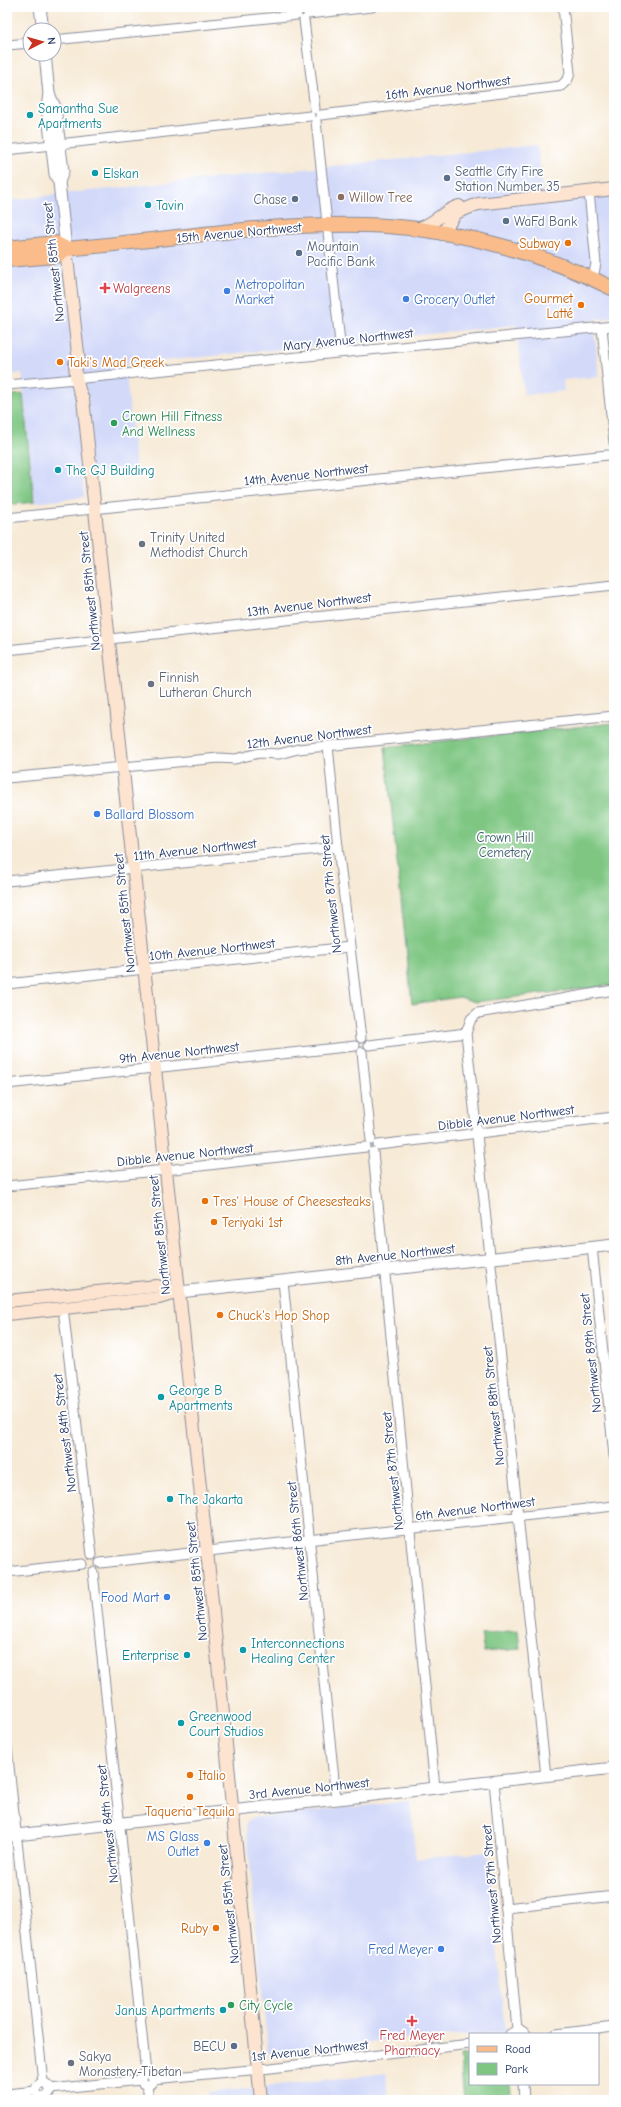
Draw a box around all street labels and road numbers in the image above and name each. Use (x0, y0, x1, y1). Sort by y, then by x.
street label: 16th Avenue Northwest (385, 72, 513, 103)
street label: Northwest 85th Street (40, 200, 67, 322)
street label: 15th Avenue Northwest (176, 219, 304, 245)
street label: Mary Avenue Northwest (282, 325, 415, 354)
street label: 14th Avenue Northwest (243, 460, 370, 488)
street label: Northwest 85th Street (76, 529, 103, 651)
street label: 13th Avenue Northwest (246, 589, 373, 620)
street label: 12th Avenue Northwest (246, 721, 373, 752)
street label: Northwest 87th Street (317, 833, 344, 954)
street label: 11th Avenue Northwest (133, 835, 259, 863)
street label: Northwest 85th Street (111, 851, 138, 973)
street label: 10th Avenue Northwest (148, 935, 277, 964)
street label: 9th Avenue Northwest (118, 1039, 241, 1066)
street label: Dibble Avenue Northwest (437, 1102, 576, 1133)
street label: Dibble Avenue Northwest (116, 1140, 255, 1169)
street label: Northwest 85th Street (146, 1173, 173, 1295)
street label: 8th Avenue Northwest (335, 1241, 457, 1268)
street label: Northwest 89th Street (577, 1291, 604, 1413)
street label: Northwest 88th Street (480, 1344, 507, 1466)
street label: Northwest 84th Street (50, 1372, 79, 1493)
street label: Northwest 87th Street (379, 1410, 406, 1531)
street label: Northwest 86th Street (284, 1479, 311, 1601)
street label: 6th Avenue Northwest (414, 1494, 537, 1523)
street label: Northwest 85th Street (183, 1519, 210, 1641)
street label: Northwest 84th Street (94, 1763, 121, 1884)
street label: 3rd Avenue Northwest (248, 1775, 371, 1802)
street label: Northwest 87th Street (479, 1823, 504, 1944)
street label: Northwest 85th Street (215, 1842, 242, 1964)
street label: 1st Avenue Northwest (251, 2037, 370, 2064)

